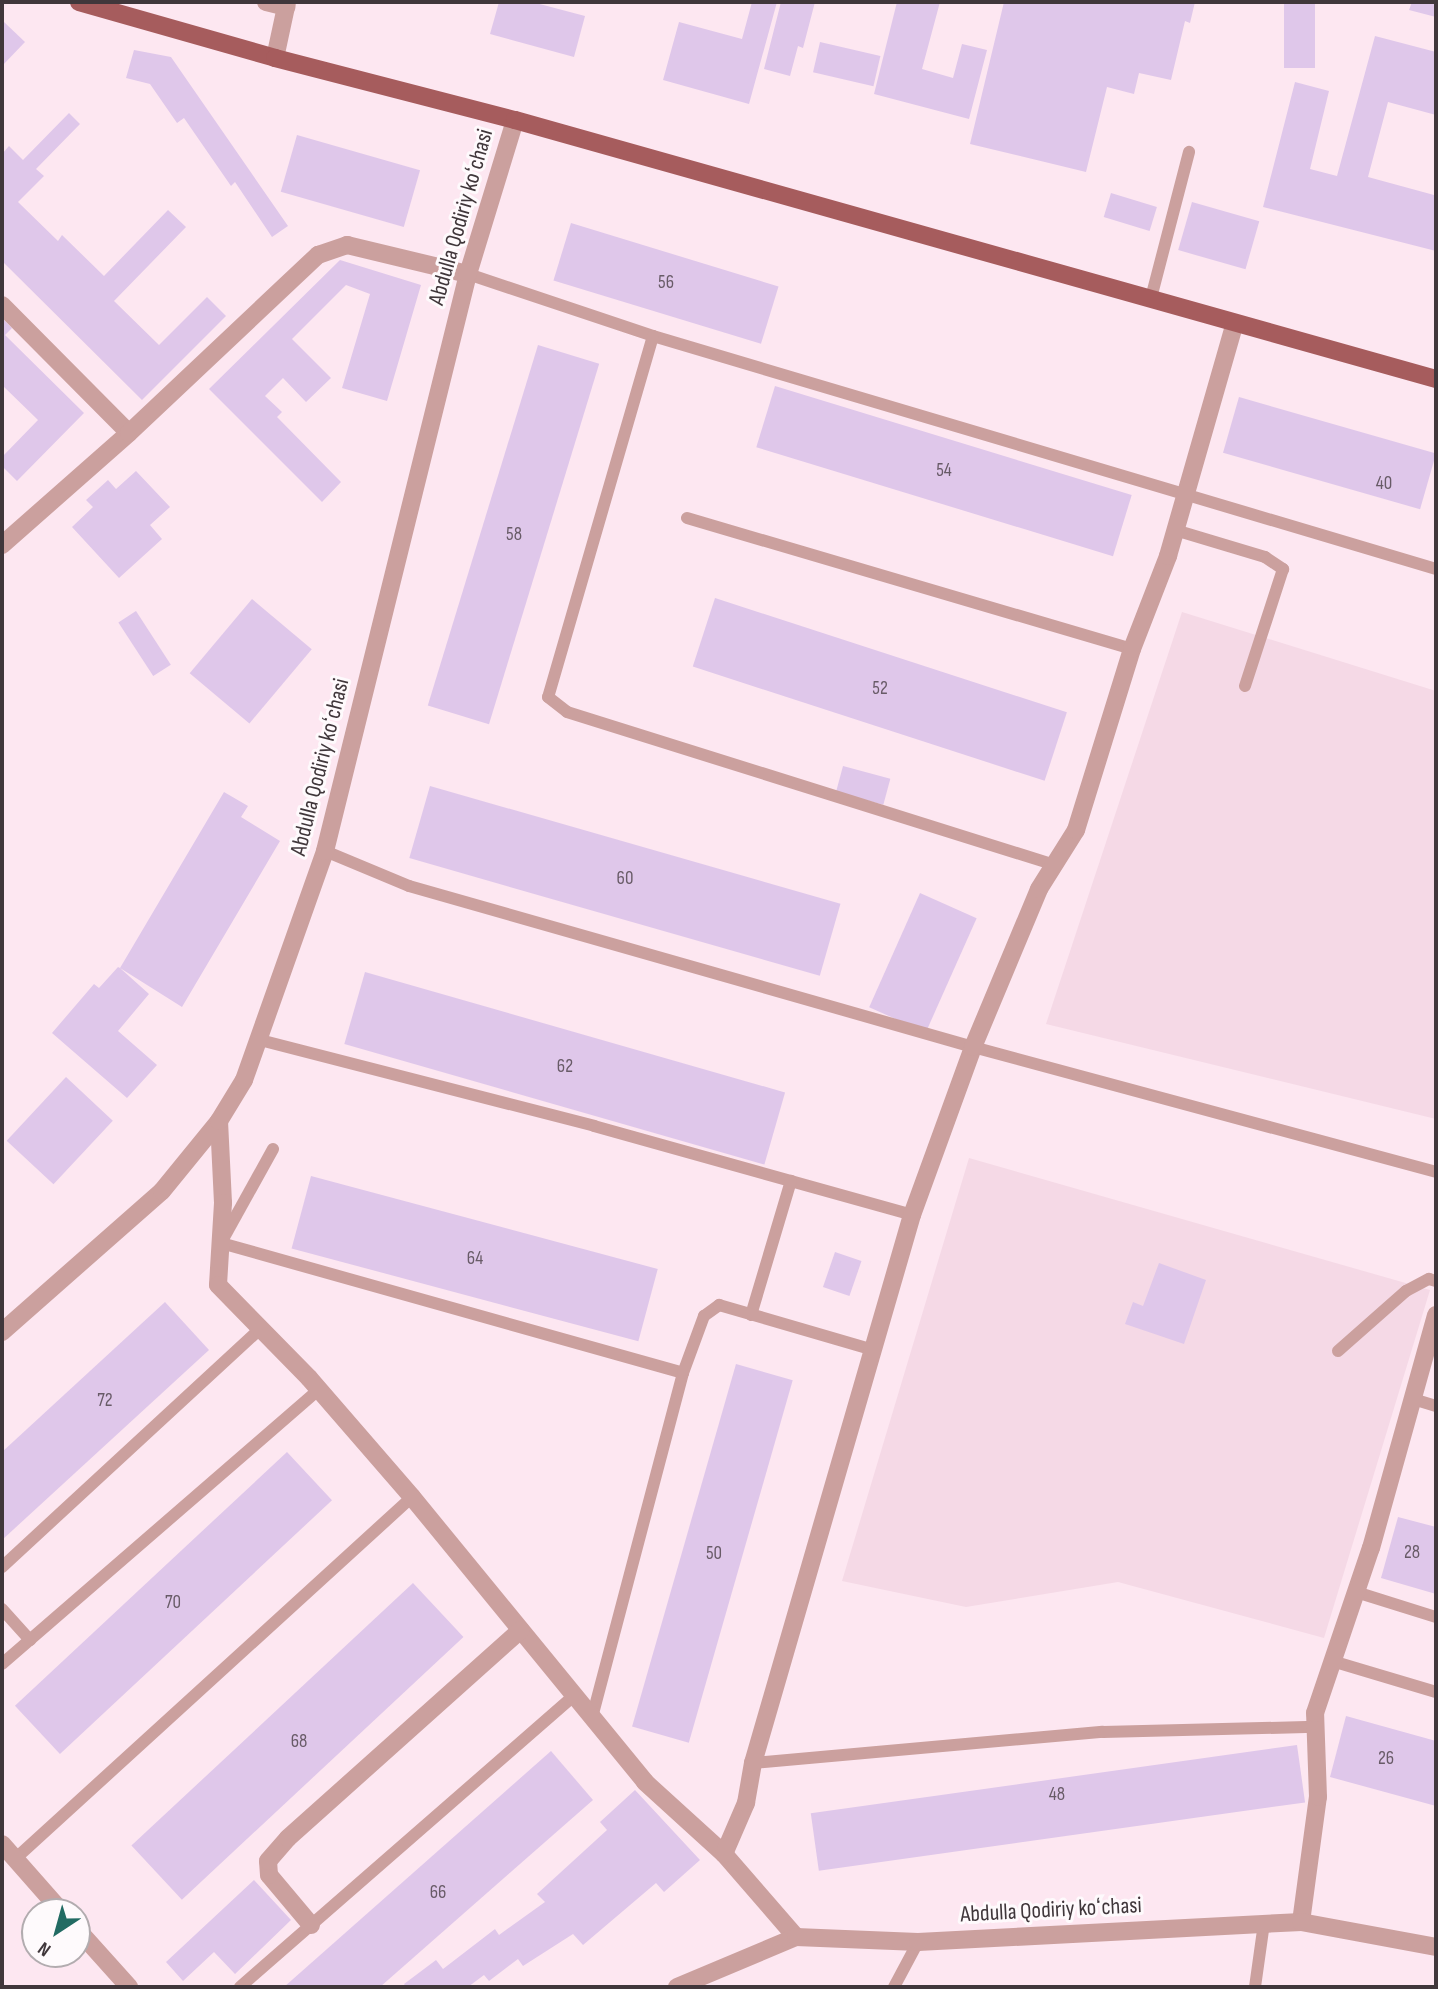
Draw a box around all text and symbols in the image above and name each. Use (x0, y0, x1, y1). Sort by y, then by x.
street label: Abdulla Qodiriy koʻchasi (423, 126, 499, 308)
house number: 56 (658, 272, 674, 294)
house number: 54 (936, 460, 952, 482)
house number: 40 (1376, 473, 1392, 495)
house number: 58 (506, 524, 522, 546)
street label: Abdulla Qodiriy koʻchasi (285, 676, 355, 858)
house number: 52 (872, 678, 888, 700)
house number: 60 (617, 868, 633, 890)
house number: 62 (557, 1056, 573, 1078)
house number: 64 (467, 1248, 483, 1270)
house number: 72 (97, 1390, 113, 1412)
house number: 28 (1404, 1542, 1420, 1564)
house number: 50 (706, 1543, 722, 1565)
house number: 70 (165, 1592, 181, 1614)
house number: 68 (291, 1731, 307, 1753)
house number: 26 (1378, 1748, 1394, 1770)
house number: 48 (1049, 1784, 1065, 1806)
house number: 66 (430, 1882, 446, 1904)
street label: Abdulla Qodiriy koʻchasi (960, 1891, 1142, 1929)
north arrow (21, 1898, 91, 1968)
text: N (34, 1936, 55, 1961)

